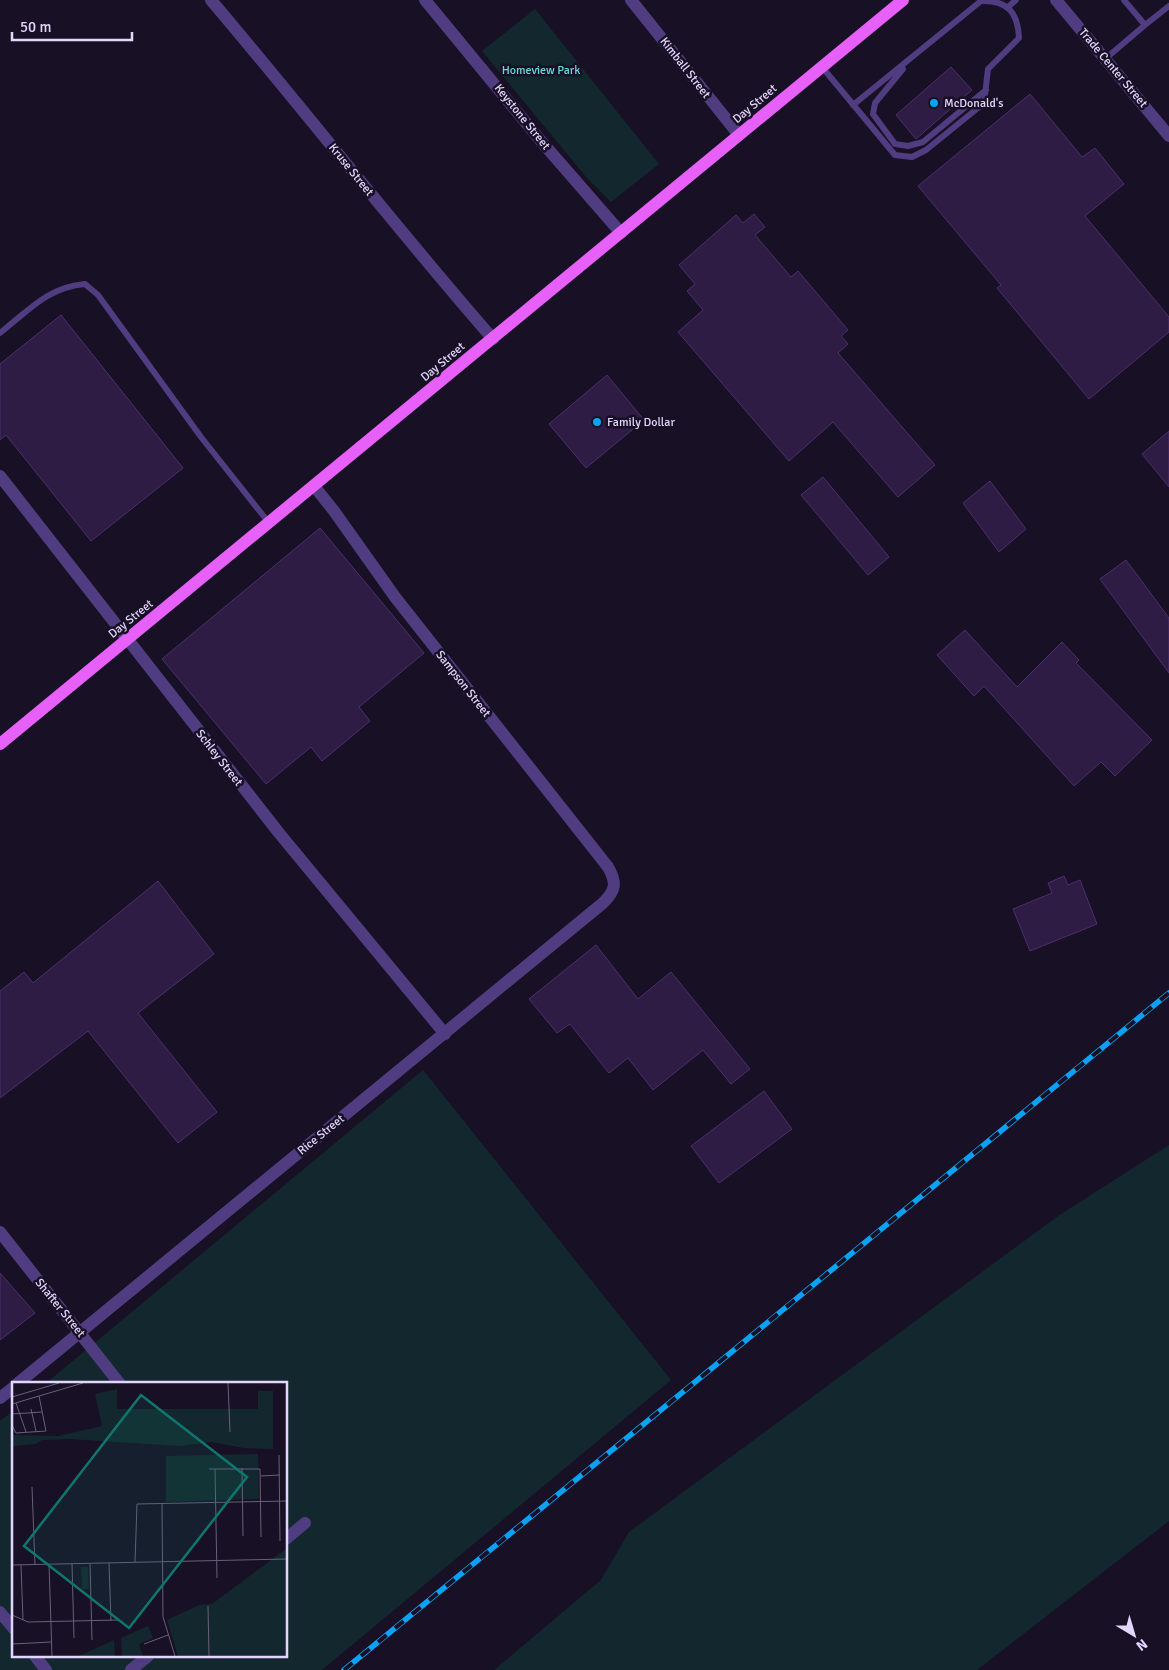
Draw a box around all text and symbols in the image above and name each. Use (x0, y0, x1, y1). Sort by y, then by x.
scale bar (12, 10, 132, 42)
text: 50 m (20, 18, 51, 36)
street label: Trade Center Street (1075, 25, 1151, 111)
street label: Kimball Street (657, 35, 713, 101)
park label: Homeview Park (502, 63, 580, 78)
street label: Keystone Street (491, 81, 553, 153)
street label: Day Street (730, 81, 780, 127)
place label: McDonald's (944, 96, 1004, 111)
marker: McDonald's (928, 97, 940, 109)
street label: Kruse Street (325, 141, 377, 199)
street label: Day Street (418, 339, 468, 385)
place label: Family Dollar (607, 415, 675, 430)
marker: Family Dollar (591, 416, 603, 428)
street label: Day Street (106, 596, 156, 642)
street label: Sampson Street (432, 648, 494, 720)
street label: Schley Street (192, 727, 246, 789)
street label: Rice Street (295, 1112, 347, 1158)
street label: Shafter Street (32, 1276, 88, 1340)
inset map (12, 1382, 288, 1658)
north arrow (1109, 1610, 1159, 1660)
text: N (1133, 1635, 1151, 1655)

